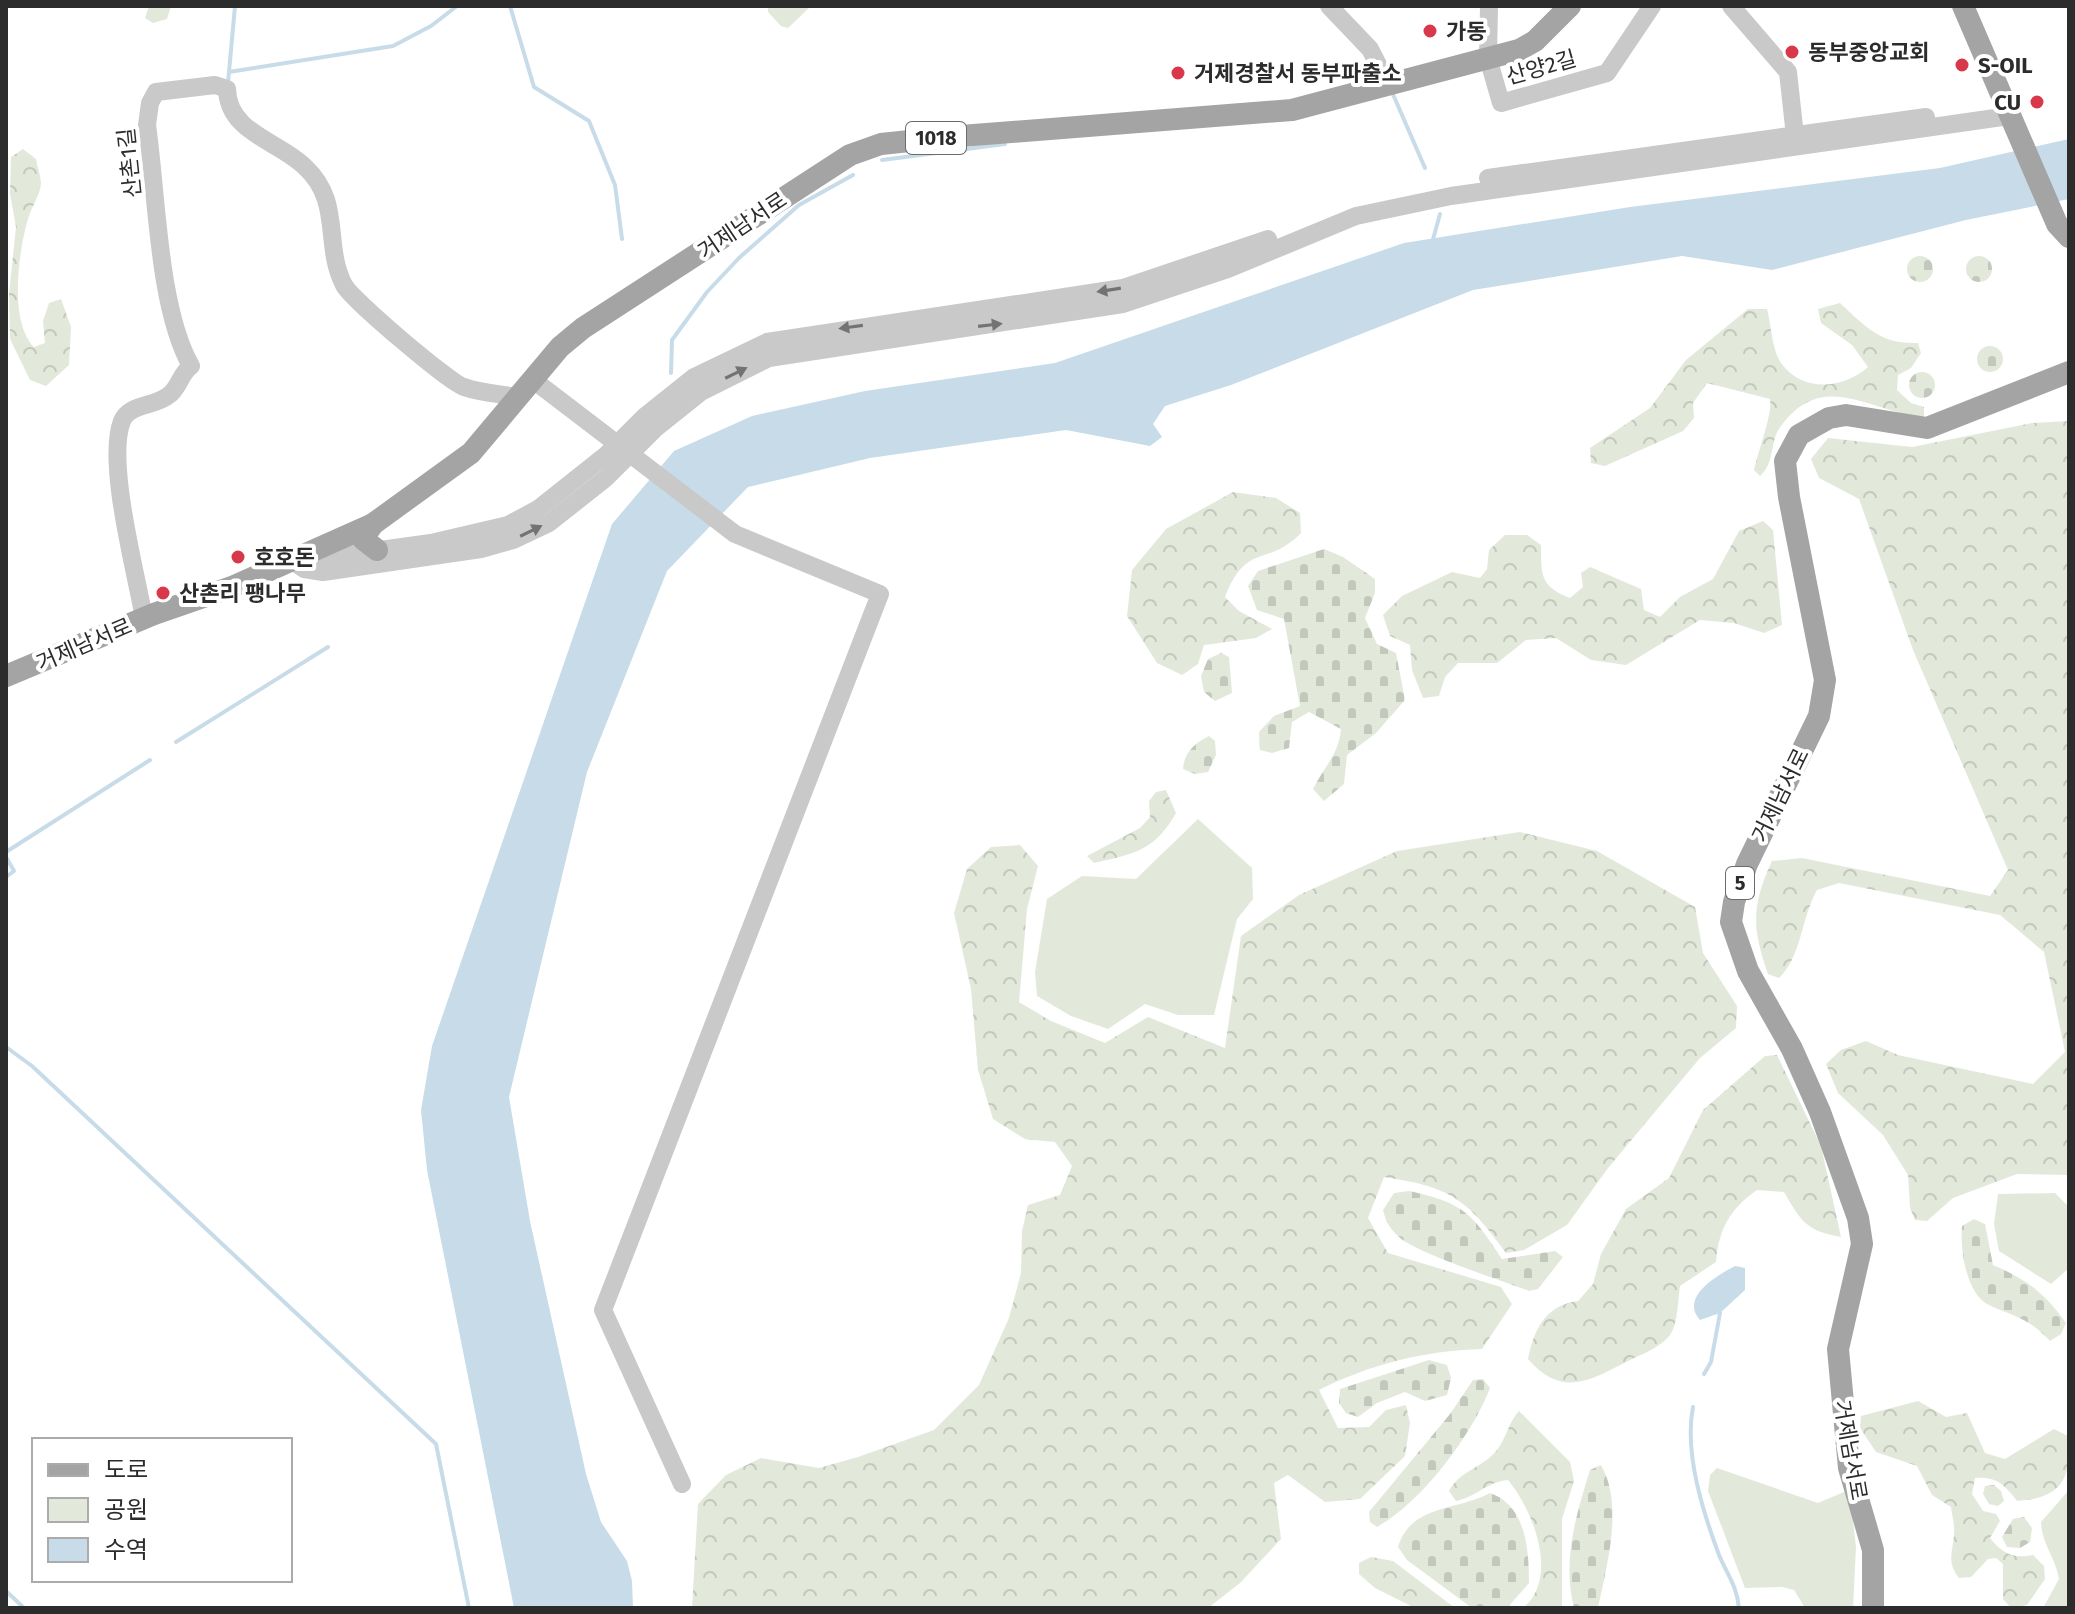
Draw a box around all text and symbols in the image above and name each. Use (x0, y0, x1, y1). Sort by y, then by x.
place label: 가동 (1446, 18, 1486, 45)
marker: 가동 (1421, 22, 1439, 40)
place label: 동부중앙교회 (1808, 39, 1929, 66)
marker: 동부중앙교회 (1783, 43, 1801, 61)
street label: 산양2길 (1503, 45, 1579, 90)
place label: S-OIL (1978, 52, 2032, 79)
marker: S-OIL (1953, 56, 1971, 74)
place label: 거제경찰서 동부파출소 (1194, 60, 1402, 87)
marker: 거제경찰서 동부파출소 (1169, 64, 1187, 82)
place label: CU (1994, 89, 2021, 116)
marker: CU (2028, 93, 2046, 111)
road number: 1018 (906, 122, 966, 154)
street label: 산촌1길 (112, 127, 147, 199)
street label: 거제남서로 (693, 186, 792, 265)
one-way arrow (1096, 285, 1121, 297)
one-way arrow (978, 318, 1003, 331)
one-way arrow (838, 321, 863, 334)
one-way arrow (724, 366, 747, 380)
one-way arrow (520, 524, 543, 538)
place label: 호호돈 (254, 544, 315, 571)
marker: 호호돈 (229, 548, 247, 566)
place label: 산촌리 팽나무 (179, 580, 306, 607)
marker: 산촌리 팽나무 (154, 584, 172, 602)
street label: 거제남서로 (32, 612, 136, 677)
street label: 거제남서로 (1746, 744, 1815, 847)
road number: 5 (1726, 867, 1754, 899)
street label: 거제남서로 (1828, 1398, 1873, 1502)
legend (32, 1438, 292, 1582)
text: 도로 (104, 1456, 148, 1484)
text: 공원 (104, 1496, 148, 1524)
text: 수역 (104, 1536, 148, 1564)

